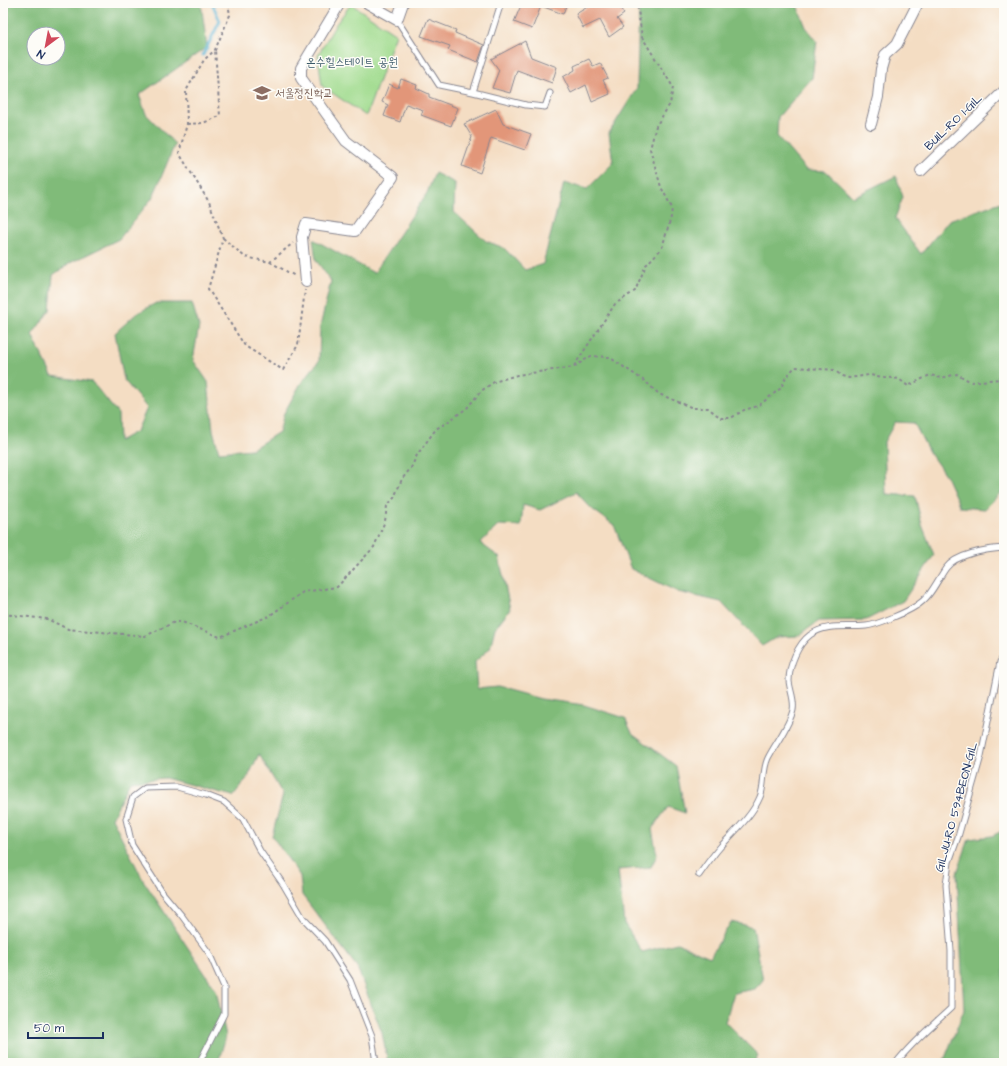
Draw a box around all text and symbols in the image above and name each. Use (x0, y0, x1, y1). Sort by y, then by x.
north arrow (26, 26, 66, 66)
text: N (34, 46, 48, 62)
park label: 온수힐스테이트 공원 (306, 54, 398, 71)
school or university icon: 서울정진학교 (252, 83, 272, 103)
place label: 서울정진학교 (275, 85, 333, 102)
street label: BUIL-RO 1-GIL (921, 90, 986, 154)
street label: GILJU-RO 594BEON-GIL (931, 740, 982, 874)
scale bar (28, 1014, 103, 1040)
text: 50 m (34, 1020, 65, 1037)

